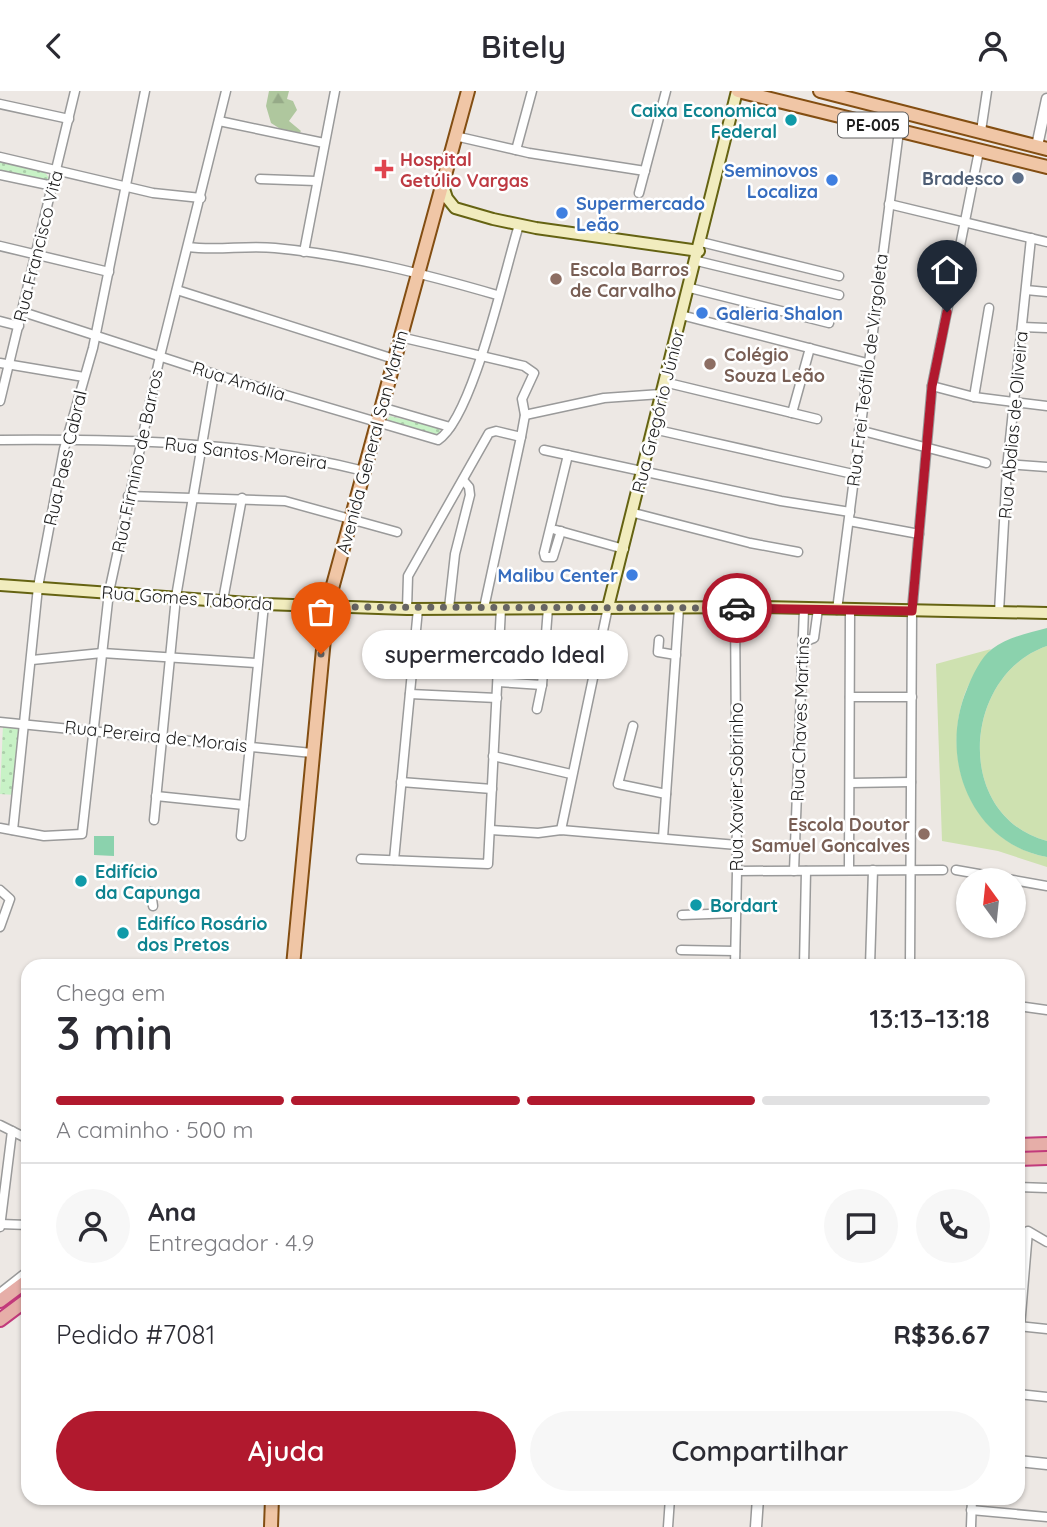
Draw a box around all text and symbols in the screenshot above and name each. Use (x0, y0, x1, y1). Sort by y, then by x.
text: Bitely (481, 26, 566, 66)
icon: back (35, 27, 73, 65)
icon: person (974, 27, 1012, 65)
place label: Caixa Economica Federal (631, 99, 777, 143)
marker: Caixa Economica Federal (783, 112, 799, 128)
road number: PE-005 (838, 113, 908, 137)
place label: Hospital Getúlio Vargas (400, 148, 529, 192)
marker: Hospital Getúlio Vargas (374, 159, 394, 179)
place label: Seminovos Localiza (724, 159, 818, 203)
place label: Bradesco (922, 167, 1004, 190)
street label: Rua Francisco Vita (8, 168, 68, 324)
marker: Bradesco (1010, 170, 1026, 186)
marker: Seminovos Localiza (824, 172, 840, 188)
place label: Supermercado Leão (576, 192, 705, 236)
marker: Supermercado Leão (554, 205, 570, 221)
pin (917, 240, 977, 312)
icon: home (928, 251, 966, 289)
street label: Rua Frei Teófilo de Virgoleta (841, 252, 893, 488)
place label: Escola Barros de Carvalho (570, 258, 689, 302)
marker: Escola Barros de Carvalho (548, 271, 564, 287)
place label: Galeria Shalon (716, 302, 843, 325)
marker: Galeria Shalon (694, 305, 710, 321)
street label: Rua Gregório Júnior (626, 326, 690, 495)
street label: Avenida General San Martin (331, 327, 413, 557)
street label: Rua Abdias de Oliveira (993, 330, 1033, 520)
place label: Colégio Souza Leão (724, 343, 825, 387)
street label: Rua Amália (190, 356, 288, 406)
marker: Colégio Souza Leão (702, 356, 718, 372)
street label: Rua Firmino de Barros (106, 367, 168, 555)
street label: Rua Paes Cabral (38, 388, 92, 528)
street label: Rua Santos Moreira (163, 432, 329, 474)
place label: Malibu Center (498, 564, 618, 587)
marker: Malibu Center (624, 567, 640, 583)
courier (702, 573, 772, 643)
street label: Rua Gomes Taborda (101, 581, 273, 615)
pin (291, 582, 351, 654)
icon: car (718, 589, 756, 627)
icon: bag (302, 593, 340, 631)
callout: supermercado Ideal (363, 629, 629, 679)
street label: Rua Chaves Martins (786, 636, 814, 802)
text: supermercado Ideal (385, 640, 605, 669)
street label: Rua Xavier Sobrinho (725, 702, 748, 872)
street label: Rua Pereira de Morais (64, 715, 248, 757)
place label: Escola Doutor Samuel Goncalves (751, 813, 910, 857)
marker: Escola Doutor Samuel Goncalves (916, 826, 932, 842)
place label: Edifício da Capunga (95, 860, 201, 904)
north arrow (956, 868, 1026, 938)
map controls (956, 868, 1026, 938)
marker: Edifício da Capunga (73, 873, 89, 889)
place label: Bordart (710, 894, 778, 917)
marker: Bordart (688, 897, 704, 913)
place label: Edifíco Rosário dos Pretos (137, 912, 267, 956)
marker: Edifíco Rosário dos Pretos (115, 925, 131, 941)
text: Chega em (56, 978, 165, 1007)
text: 13:13–13:18 (869, 1002, 990, 1035)
text: 3 min (56, 1004, 173, 1062)
text: A caminho · 500 m (56, 1115, 253, 1144)
button: person (56, 1189, 130, 1263)
button: chat (824, 1189, 898, 1263)
button: phone (916, 1189, 990, 1263)
text: Ana (148, 1195, 196, 1228)
text: Entregador · 4.9 (148, 1228, 314, 1257)
text: Pedido #7081 (56, 1318, 215, 1351)
text: R$36.67 (893, 1318, 990, 1351)
button: Ajuda (56, 1411, 516, 1491)
button: Compartilhar (530, 1411, 990, 1491)

